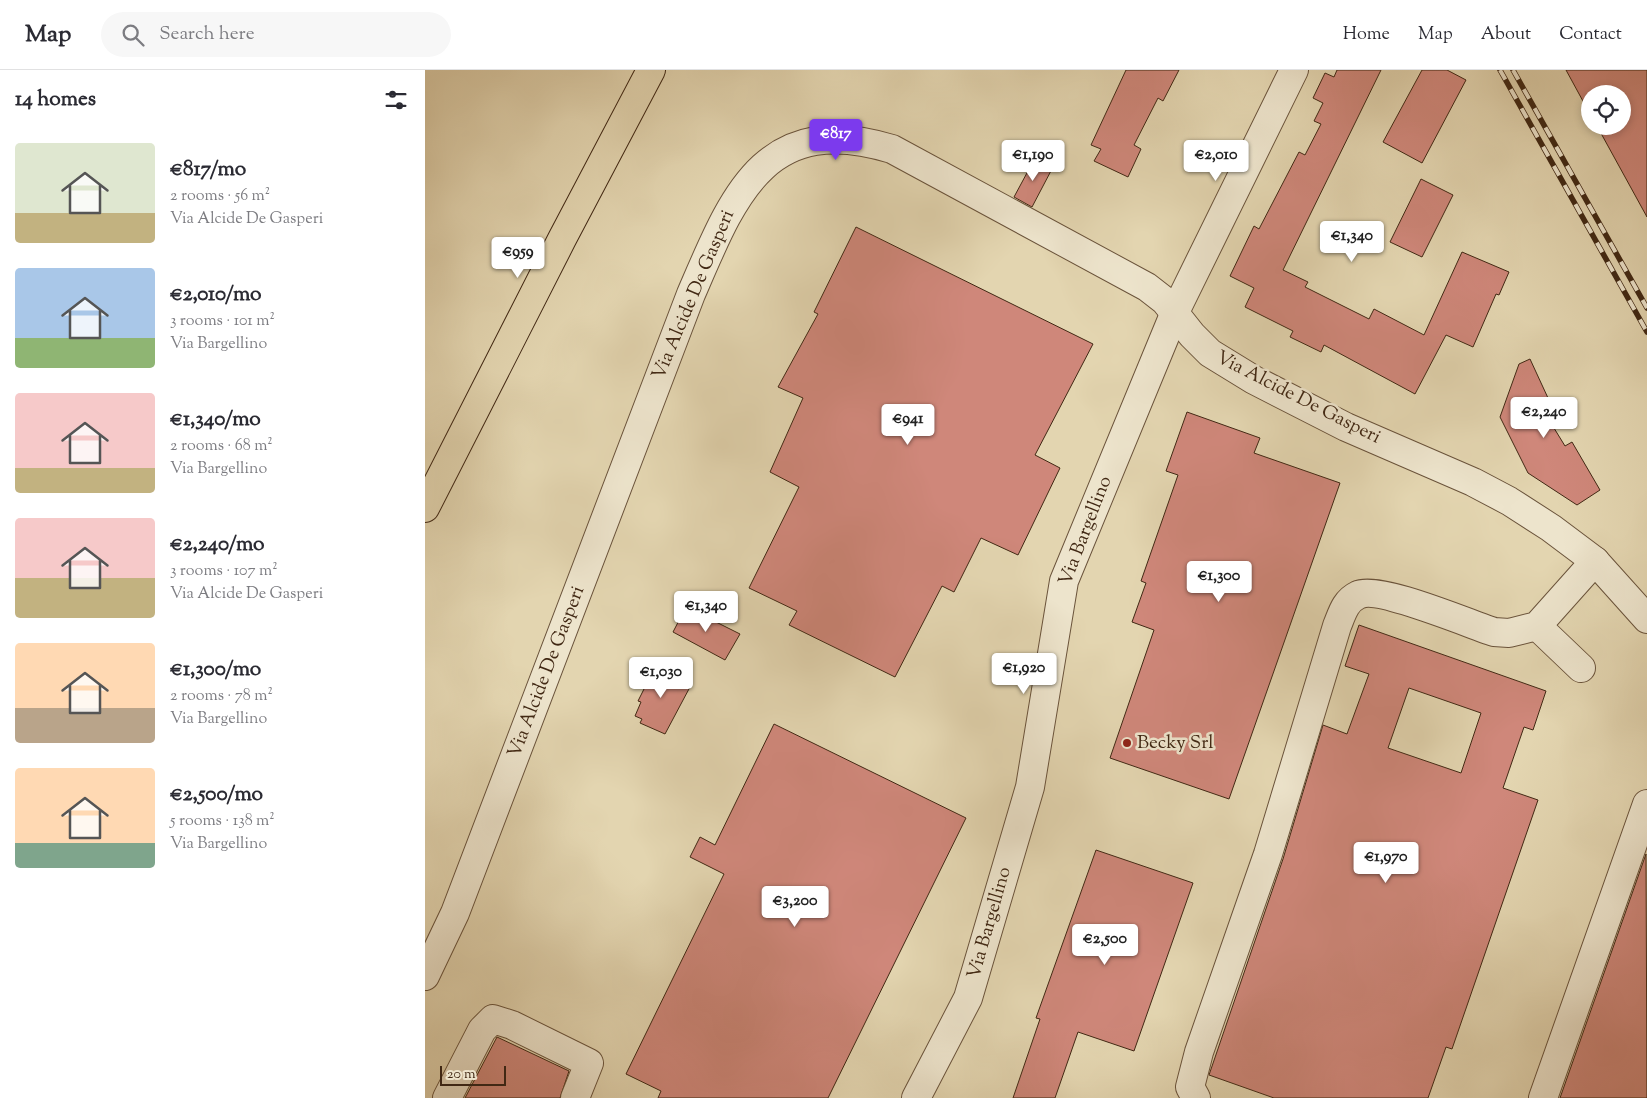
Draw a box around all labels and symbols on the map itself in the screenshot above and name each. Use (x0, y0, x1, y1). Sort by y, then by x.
pin: €817 (806, 118, 866, 161)
pin: €1,190 (992, 140, 1074, 182)
pin: €2,010 (1175, 140, 1257, 182)
street label: Via Alcide De Gasperi (646, 206, 742, 384)
pin: €1,340 (1311, 220, 1393, 263)
pin: €959 (488, 236, 548, 279)
street label: Via Alcide De Gasperi (1211, 345, 1385, 451)
pin: €2,240 (1503, 396, 1585, 439)
pin: €941 (878, 404, 938, 446)
street label: Via Bargellino (1053, 472, 1119, 590)
pin: €1,300 (1178, 560, 1260, 603)
street label: Via Alcide De Gasperi (502, 582, 592, 762)
pin: €1,340 (665, 590, 747, 633)
pin: €1,920 (983, 652, 1065, 695)
pin: €1,030 (620, 656, 702, 699)
place label: Becky Srl (1137, 730, 1213, 757)
marker: Becky Srl (1121, 737, 1133, 749)
pin: €1,970 (1345, 842, 1427, 884)
street label: Via Bargellino (961, 864, 1019, 982)
pin: €3,200 (754, 886, 836, 928)
pin: €2,500 (1064, 924, 1146, 966)
scale bar (440, 1063, 506, 1086)

